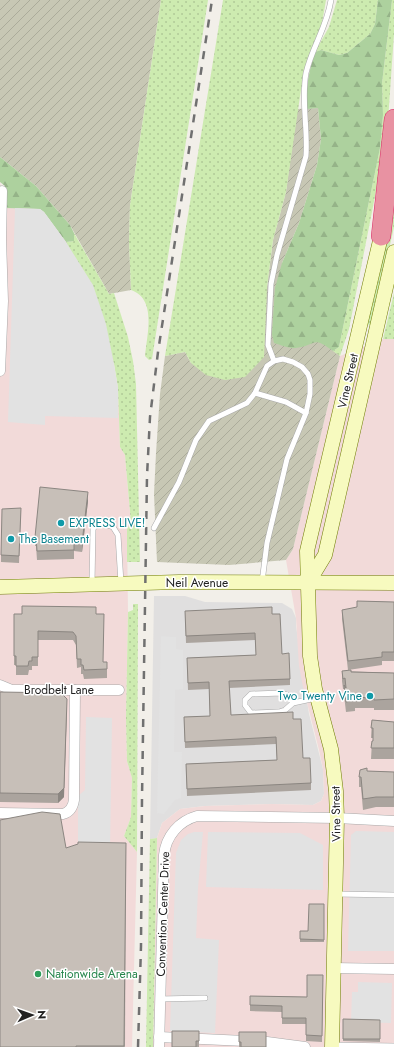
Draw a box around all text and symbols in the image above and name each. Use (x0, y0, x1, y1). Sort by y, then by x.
street label: Vine Street (333, 352, 363, 410)
place label: EXPRESS LIVE! (69, 514, 145, 532)
marker: EXPRESS LIVE! (56, 518, 66, 528)
place label: The Basement (19, 530, 89, 548)
marker: The Basement (6, 534, 16, 544)
street label: Neil Avenue (166, 574, 228, 592)
street label: Brodbelt Lane (24, 681, 94, 699)
place label: Two Twenty Vine (278, 687, 362, 705)
marker: Two Twenty Vine (365, 691, 375, 701)
street label: Vine Street (327, 786, 345, 842)
street label: Convention Center Drive (152, 851, 174, 977)
place label: Nationwide Arena (46, 965, 138, 983)
marker: Nationwide Arena (33, 969, 43, 979)
north arrow (12, 995, 52, 1035)
text: N (34, 1010, 50, 1019)

